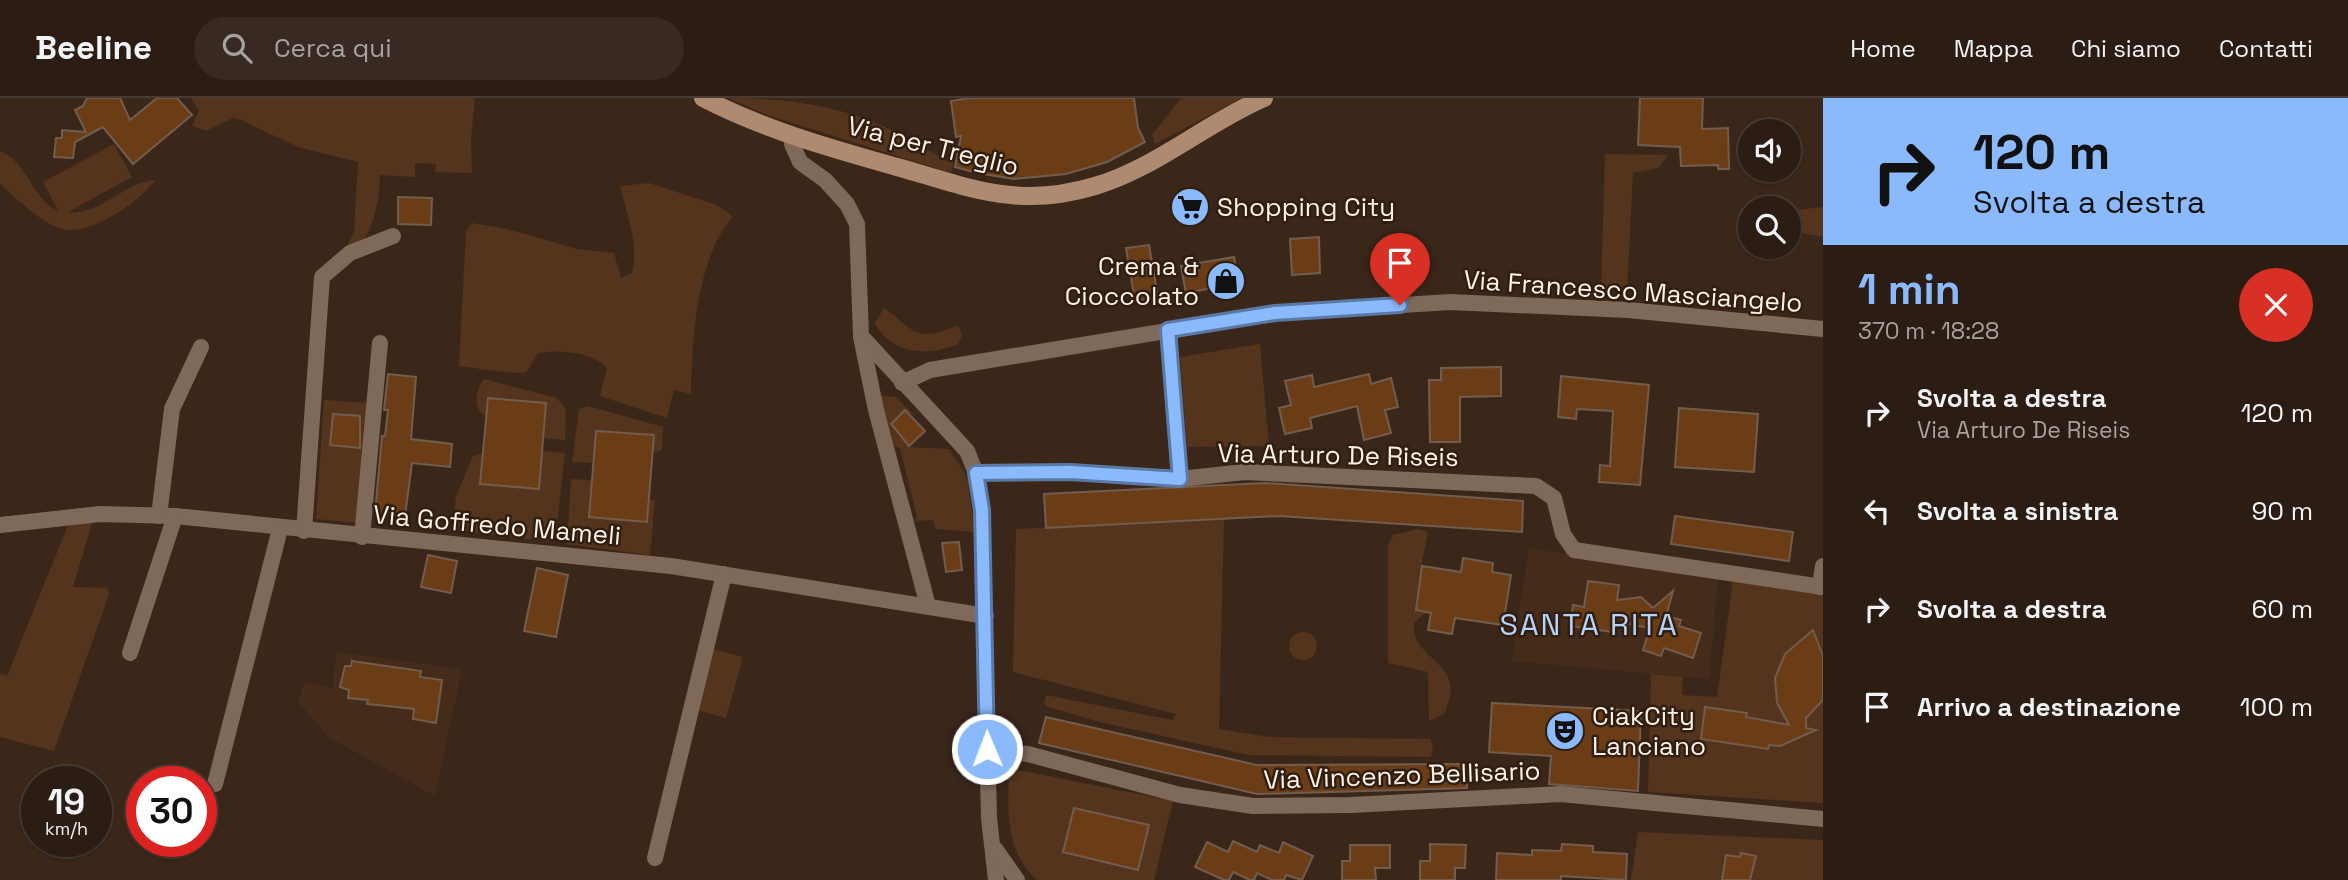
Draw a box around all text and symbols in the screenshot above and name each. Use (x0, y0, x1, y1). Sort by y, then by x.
search box (194, 17, 684, 80)
text: Beeline (35, 27, 152, 69)
icon: search (218, 29, 256, 67)
text: Cerca qui (274, 31, 392, 65)
text: Home (1850, 33, 1916, 64)
text: Mappa (1954, 33, 2033, 64)
text: Chi siamo (2071, 33, 2181, 64)
text: Contatti (2219, 33, 2313, 64)
street label: Via per Treglio (844, 108, 1022, 184)
map controls (1738, 119, 1801, 259)
button: sound (1738, 119, 1801, 182)
text: 120 m (1973, 121, 2110, 183)
icon: right (1858, 126, 1949, 217)
text: Svolta a destra (1973, 182, 2205, 222)
supermarket icon: Shopping City (1169, 186, 1211, 228)
place label: Shopping City (1217, 190, 1395, 224)
button: search (1738, 196, 1801, 259)
pin (1370, 233, 1430, 305)
icon: arrive (1381, 244, 1419, 282)
place label: Crema & Cioccolato (1065, 249, 1199, 313)
shop icon: Crema & Cioccolato (1205, 260, 1247, 302)
street label: Via Francesco Masciangelo (1462, 262, 1804, 320)
text: 1 min (1858, 263, 1961, 316)
button: close (2239, 268, 2313, 342)
text: 370 m · 18:28 (1858, 316, 1999, 346)
text: Svolta a destra (1917, 381, 2106, 415)
icon: right (1858, 394, 1896, 432)
text: 120 m (2241, 396, 2313, 430)
text: Via Arturo De Riseis (1917, 415, 2130, 445)
street label: Via Arturo De Riseis (1217, 436, 1459, 474)
icon: left (1858, 492, 1896, 530)
text: Svolta a sinistra (1917, 494, 2118, 528)
text: 90 m (2251, 494, 2313, 528)
street label: Via Goffredo Mameli (372, 497, 622, 553)
icon: right (1858, 590, 1896, 628)
text: Svolta a destra (1917, 592, 2106, 626)
text: 60 m (2251, 592, 2313, 626)
district label: SANTA RITA (1499, 605, 1679, 644)
icon: arrive (1858, 688, 1896, 726)
text: Arrivo a destinazione (1917, 690, 2181, 724)
text: 100 m (2240, 690, 2313, 724)
place label: CiakCity Lanciano (1592, 699, 1706, 763)
theatre icon: CiakCity Lanciano (1544, 710, 1586, 752)
position arrow (950, 712, 1024, 786)
street label: Via Vincenzo Bellisario (1263, 753, 1541, 797)
speed limit sign: 30 (126, 766, 217, 857)
text: 19 (48, 780, 85, 824)
text: km/h (45, 817, 88, 840)

